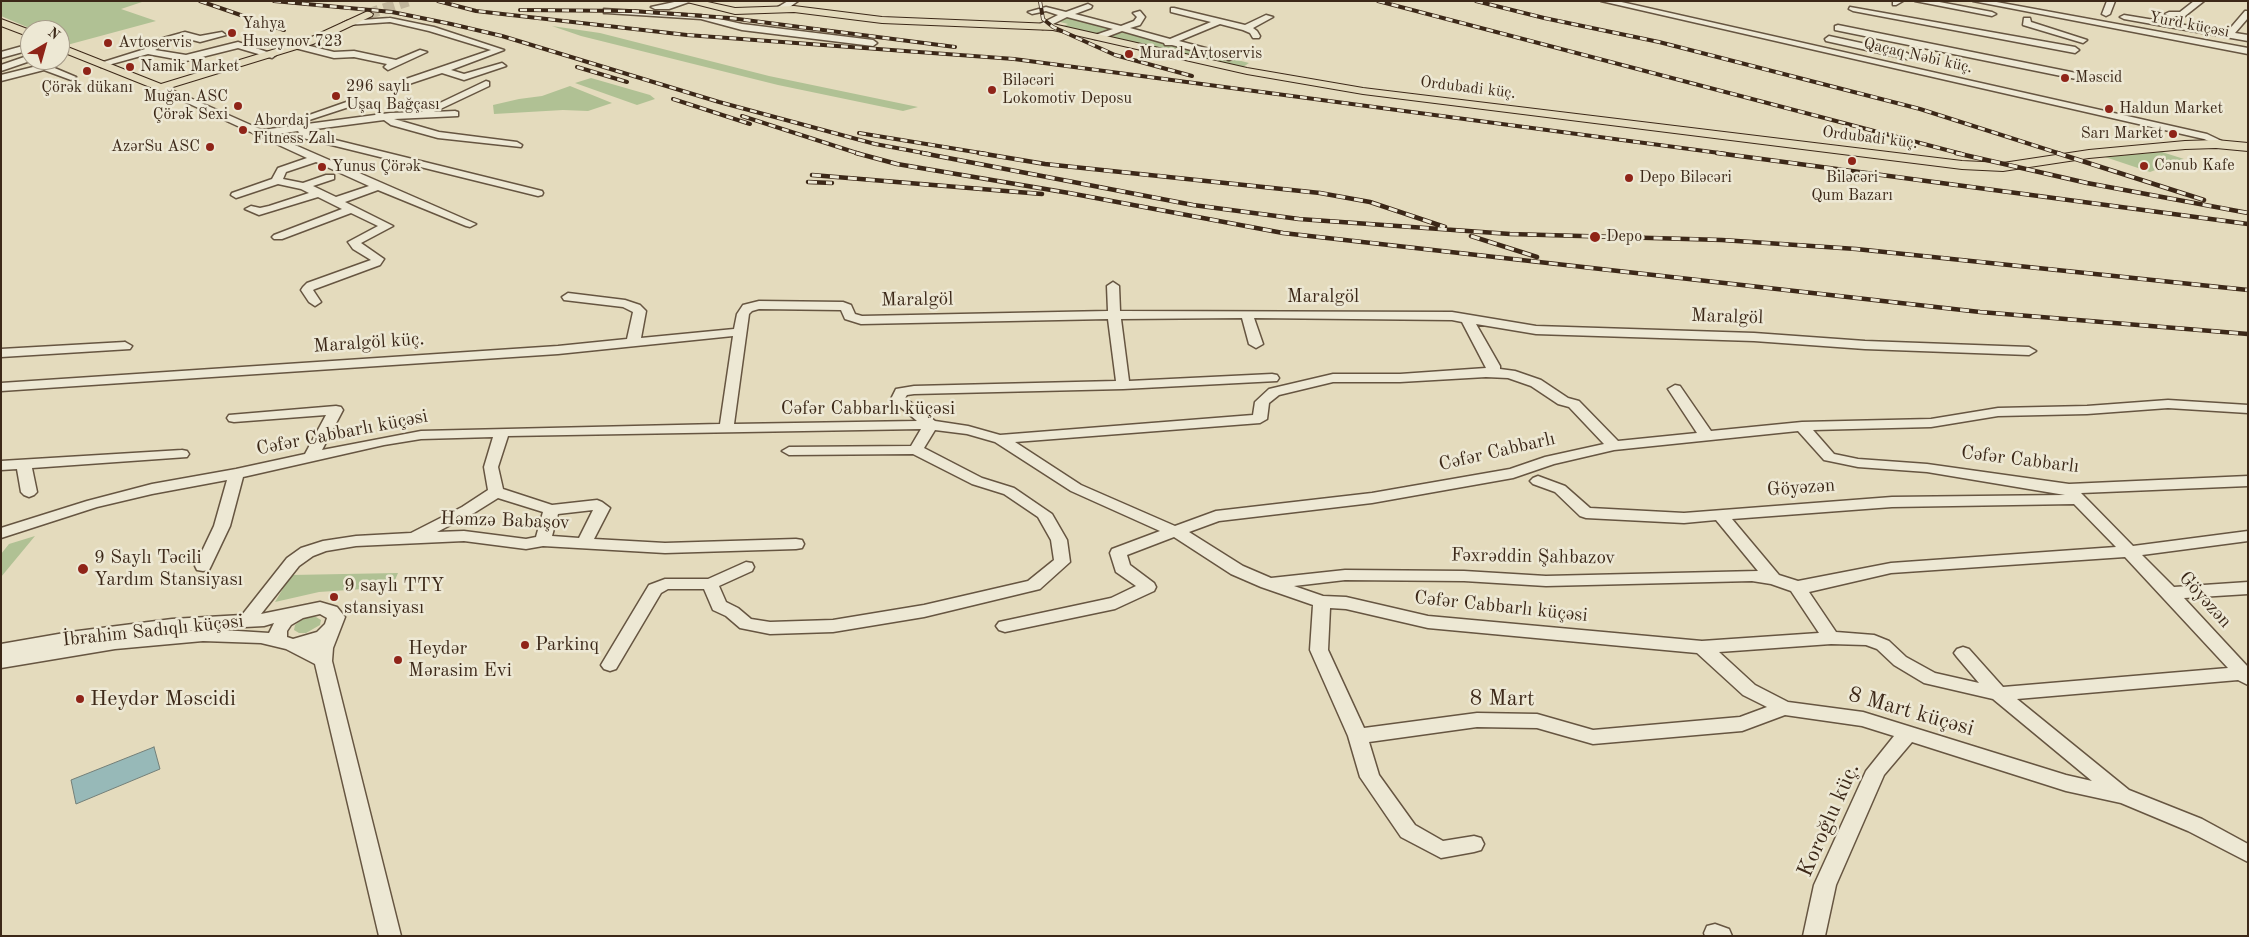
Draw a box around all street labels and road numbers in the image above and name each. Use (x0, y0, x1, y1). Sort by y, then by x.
street label: Yurd küçəsi (2147, 8, 2231, 42)
street label: Qaçaq Nəbi küç. (1862, 34, 1974, 78)
street label: Ordubadi küç. (1419, 73, 1517, 103)
street label: Ordubadi küç. (1821, 123, 1919, 153)
street label: Maralgöl (1287, 286, 1359, 308)
street label: Maralgöl (881, 288, 953, 312)
street label: Maralgöl (1690, 304, 1764, 330)
street label: Maralgöl küç. (313, 328, 425, 358)
street label: Cəfər Cabbarlı küçəsi (781, 398, 955, 420)
street label: Cəfər Cabbarlı küçəsi (254, 405, 430, 461)
street label: Cəfər Cabbarlı (1437, 428, 1557, 476)
street label: Cəfər Cabbarlı (1960, 441, 2080, 479)
street label: Göyəzən (1766, 474, 1836, 502)
street label: Həmzə Babaşov (440, 507, 570, 535)
street label: Fəxrəddin Şahbazov (1451, 544, 1615, 570)
street label: Göyəzən (2174, 567, 2236, 633)
street label: Cəfər Cabbarlı küçəsi (1413, 587, 1589, 627)
street label: İbrahim Sadıqlı küçəsi (61, 610, 245, 652)
street label: 8 Mart küçəsi (1845, 681, 1977, 743)
street label: 8 Mart (1469, 685, 1535, 713)
street label: Koroğlu küç. (1792, 759, 1866, 881)

